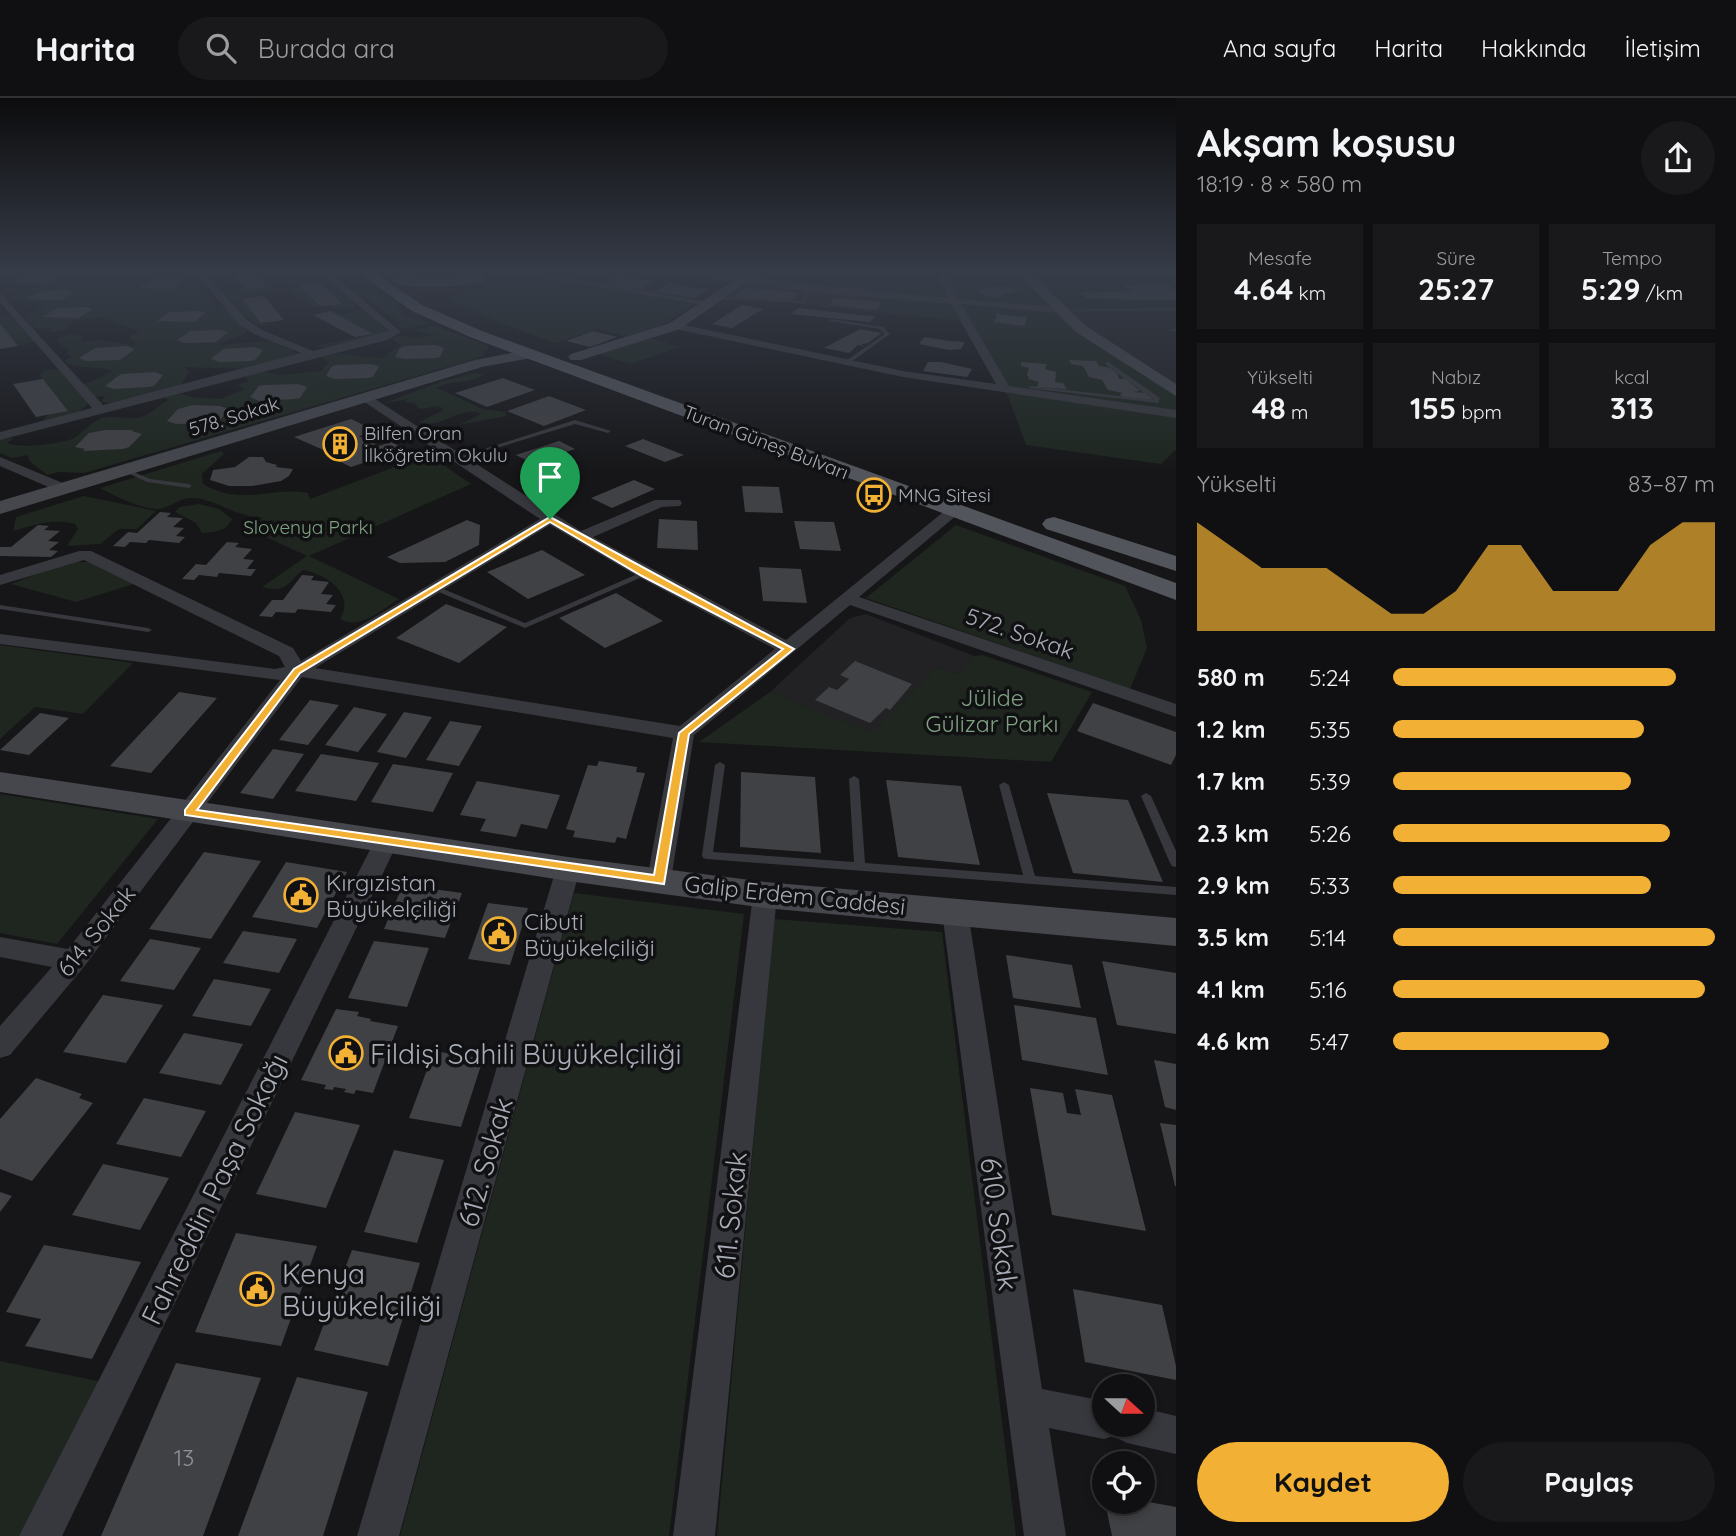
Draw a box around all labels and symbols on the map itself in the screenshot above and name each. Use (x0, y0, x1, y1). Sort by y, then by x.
street label: 578. Sokak (186, 391, 282, 441)
street label: Turan Güneş Bulvarı (680, 400, 852, 484)
place label: Bilfen Oran İlköğretim Okulu (364, 421, 508, 467)
building icon: Bilfen Oran İlköğretim Okulu (321, 425, 359, 463)
pin (520, 447, 580, 519)
bus stop icon: MNG Sitesi (855, 476, 893, 514)
place label: MNG Sitesi (898, 483, 991, 507)
park label: Slovenya Parkı (243, 515, 373, 539)
street label: 572. Sokak (962, 601, 1078, 665)
park label: Jülide Gülizar Parkı (926, 683, 1059, 738)
place label: Kırgızistan Büyükelçiliği (326, 868, 457, 923)
street label: Galip Erdem Caddesi (683, 869, 907, 921)
public building icon: Kırgızistan Büyükelçiliği (282, 876, 320, 914)
street label: 614. Sokak (51, 880, 141, 982)
place label: Cibuti Büyükelçiliği (524, 907, 655, 962)
public building icon: Cibuti Büyükelçiliği (480, 915, 518, 953)
public building icon: Fildişi Sahili Büyükelçiliği (327, 1034, 365, 1072)
place label: Fildişi Sahili Büyükelçiliği (370, 1036, 681, 1071)
street label: Fahreddin Paşa Sokağı (133, 1048, 295, 1330)
street label: 612. Sokak (450, 1093, 520, 1231)
street label: 611. Sokak (706, 1150, 754, 1280)
street label: 610. Sokak (973, 1155, 1027, 1293)
place label: Kenya Büyükelçiliği (282, 1256, 441, 1323)
public building icon: Kenya Büyükelçiliği (238, 1270, 276, 1308)
north arrow (1092, 1374, 1155, 1437)
house number: 13 (174, 1443, 194, 1472)

